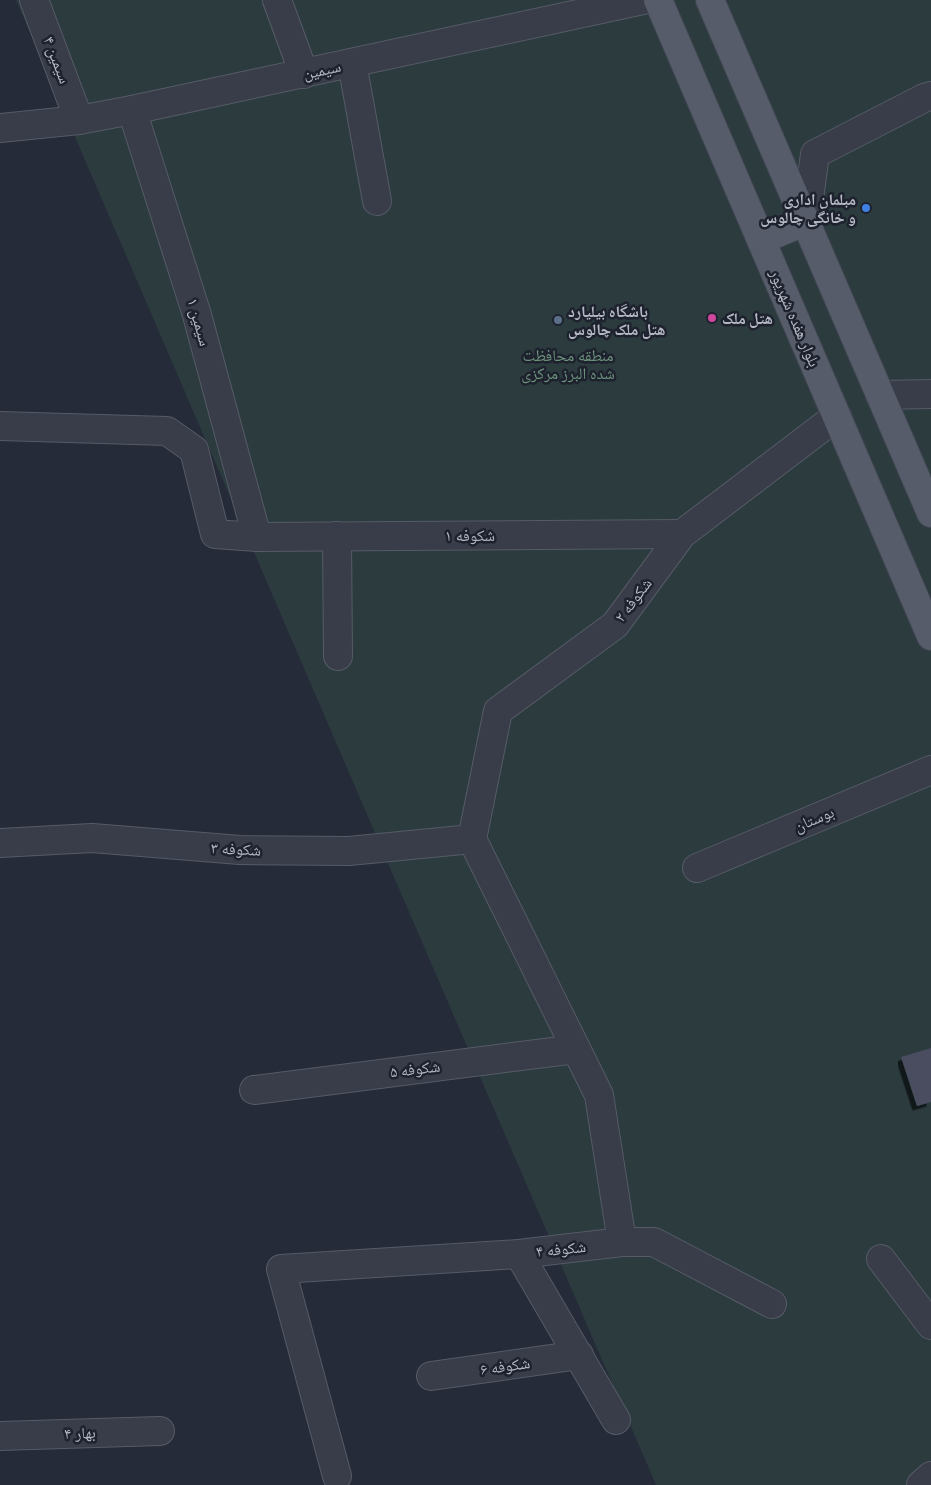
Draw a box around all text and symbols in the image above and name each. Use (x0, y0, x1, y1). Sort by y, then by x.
street label: سیمین ۴ (38, 34, 75, 87)
street label: سیمین (301, 57, 343, 84)
place label: مبلمان اداری و خانگی چالوس (760, 190, 856, 227)
marker: مبلمان اداری و خانگی چالوس (860, 202, 872, 214)
street label: بلوار هفده شهریور (766, 266, 824, 370)
street label: سیمین ۱ (182, 296, 215, 348)
place label: باشگاه بیلیارد هتل ملک چالوس (568, 302, 666, 339)
place label: هتل ملک (722, 309, 773, 328)
marker: هتل ملک (706, 312, 718, 324)
marker: باشگاه بیلیارد هتل ملک چالوس (552, 314, 564, 326)
park label: منطقه محافظت شده البرز مرکزی (521, 346, 615, 384)
street label: شکوفه ۱ (445, 526, 495, 545)
street label: شکوفه ۲ (610, 574, 656, 626)
street label: بوستان (791, 802, 837, 837)
street label: شکوفه ۳ (210, 838, 262, 860)
street label: شکوفه ۵ (389, 1057, 441, 1081)
street label: شکوفه ۴ (535, 1237, 587, 1261)
street label: شکوفه ۶ (479, 1353, 531, 1379)
street label: بهار ۴ (64, 1423, 96, 1443)

